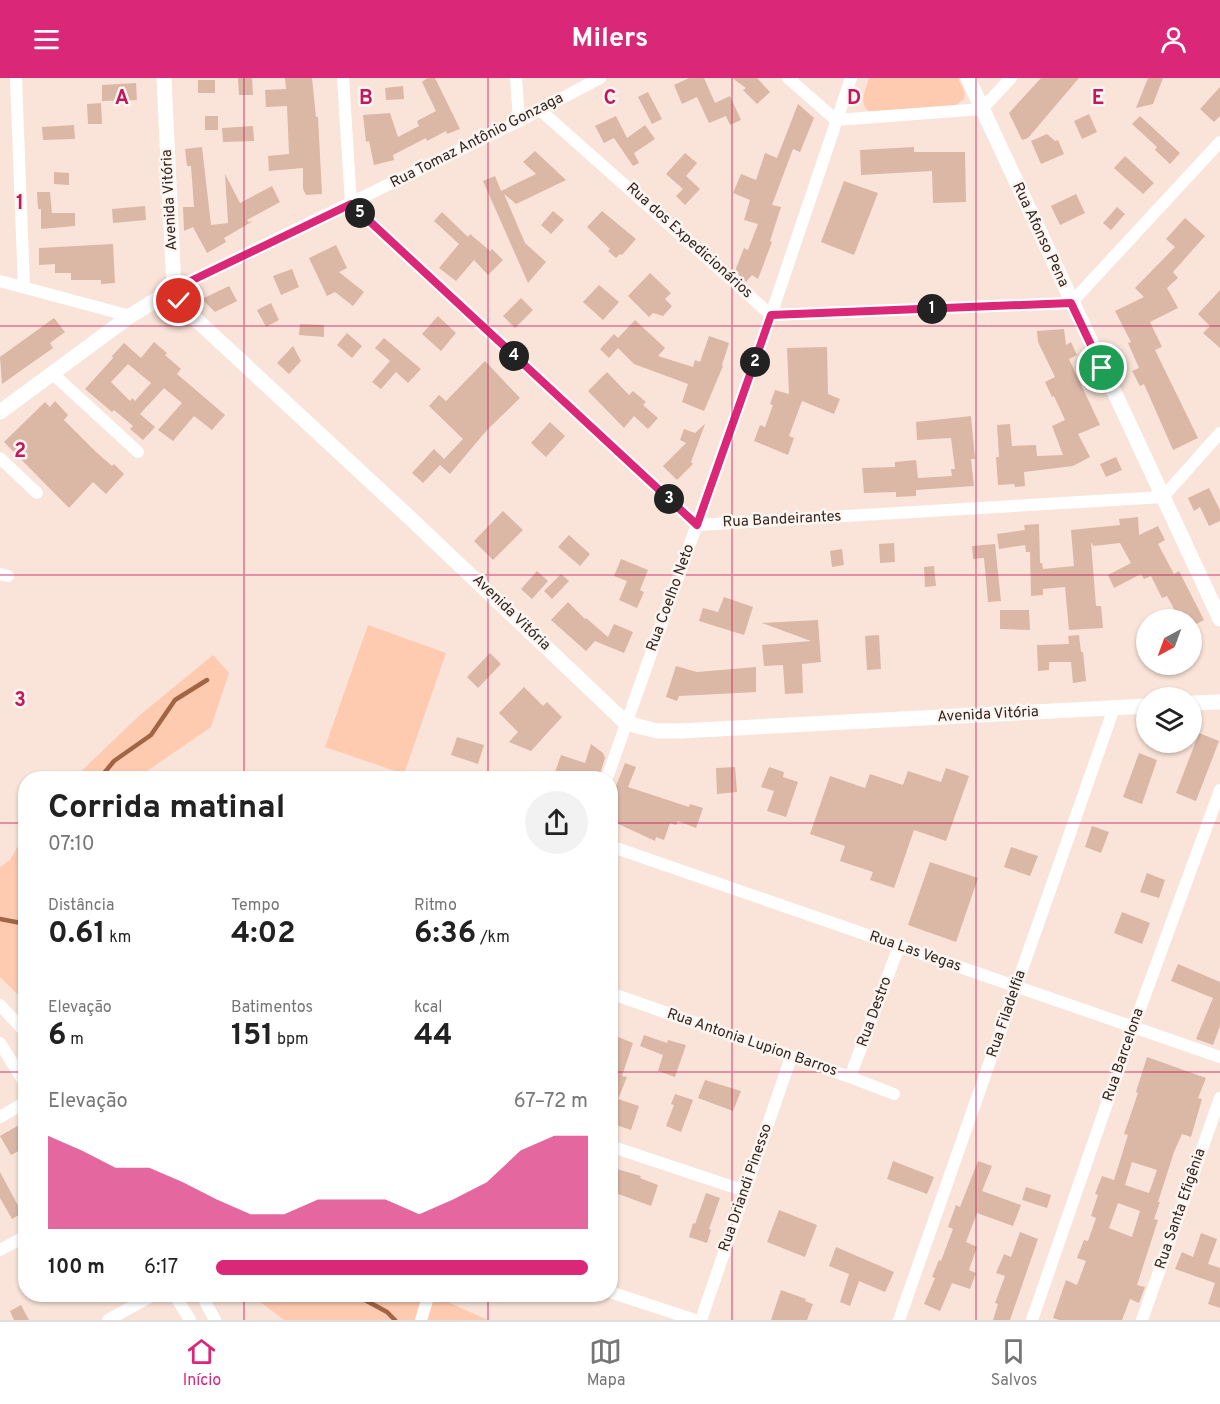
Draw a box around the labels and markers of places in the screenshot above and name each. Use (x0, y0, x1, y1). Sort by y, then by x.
pin: 5 (345, 198, 375, 228)
pin (153, 275, 204, 326)
pin: 1 (917, 294, 947, 324)
pin: 4 (499, 341, 529, 371)
pin (1076, 342, 1127, 393)
pin: 2 (740, 347, 770, 377)
pin: 3 (654, 484, 684, 514)

